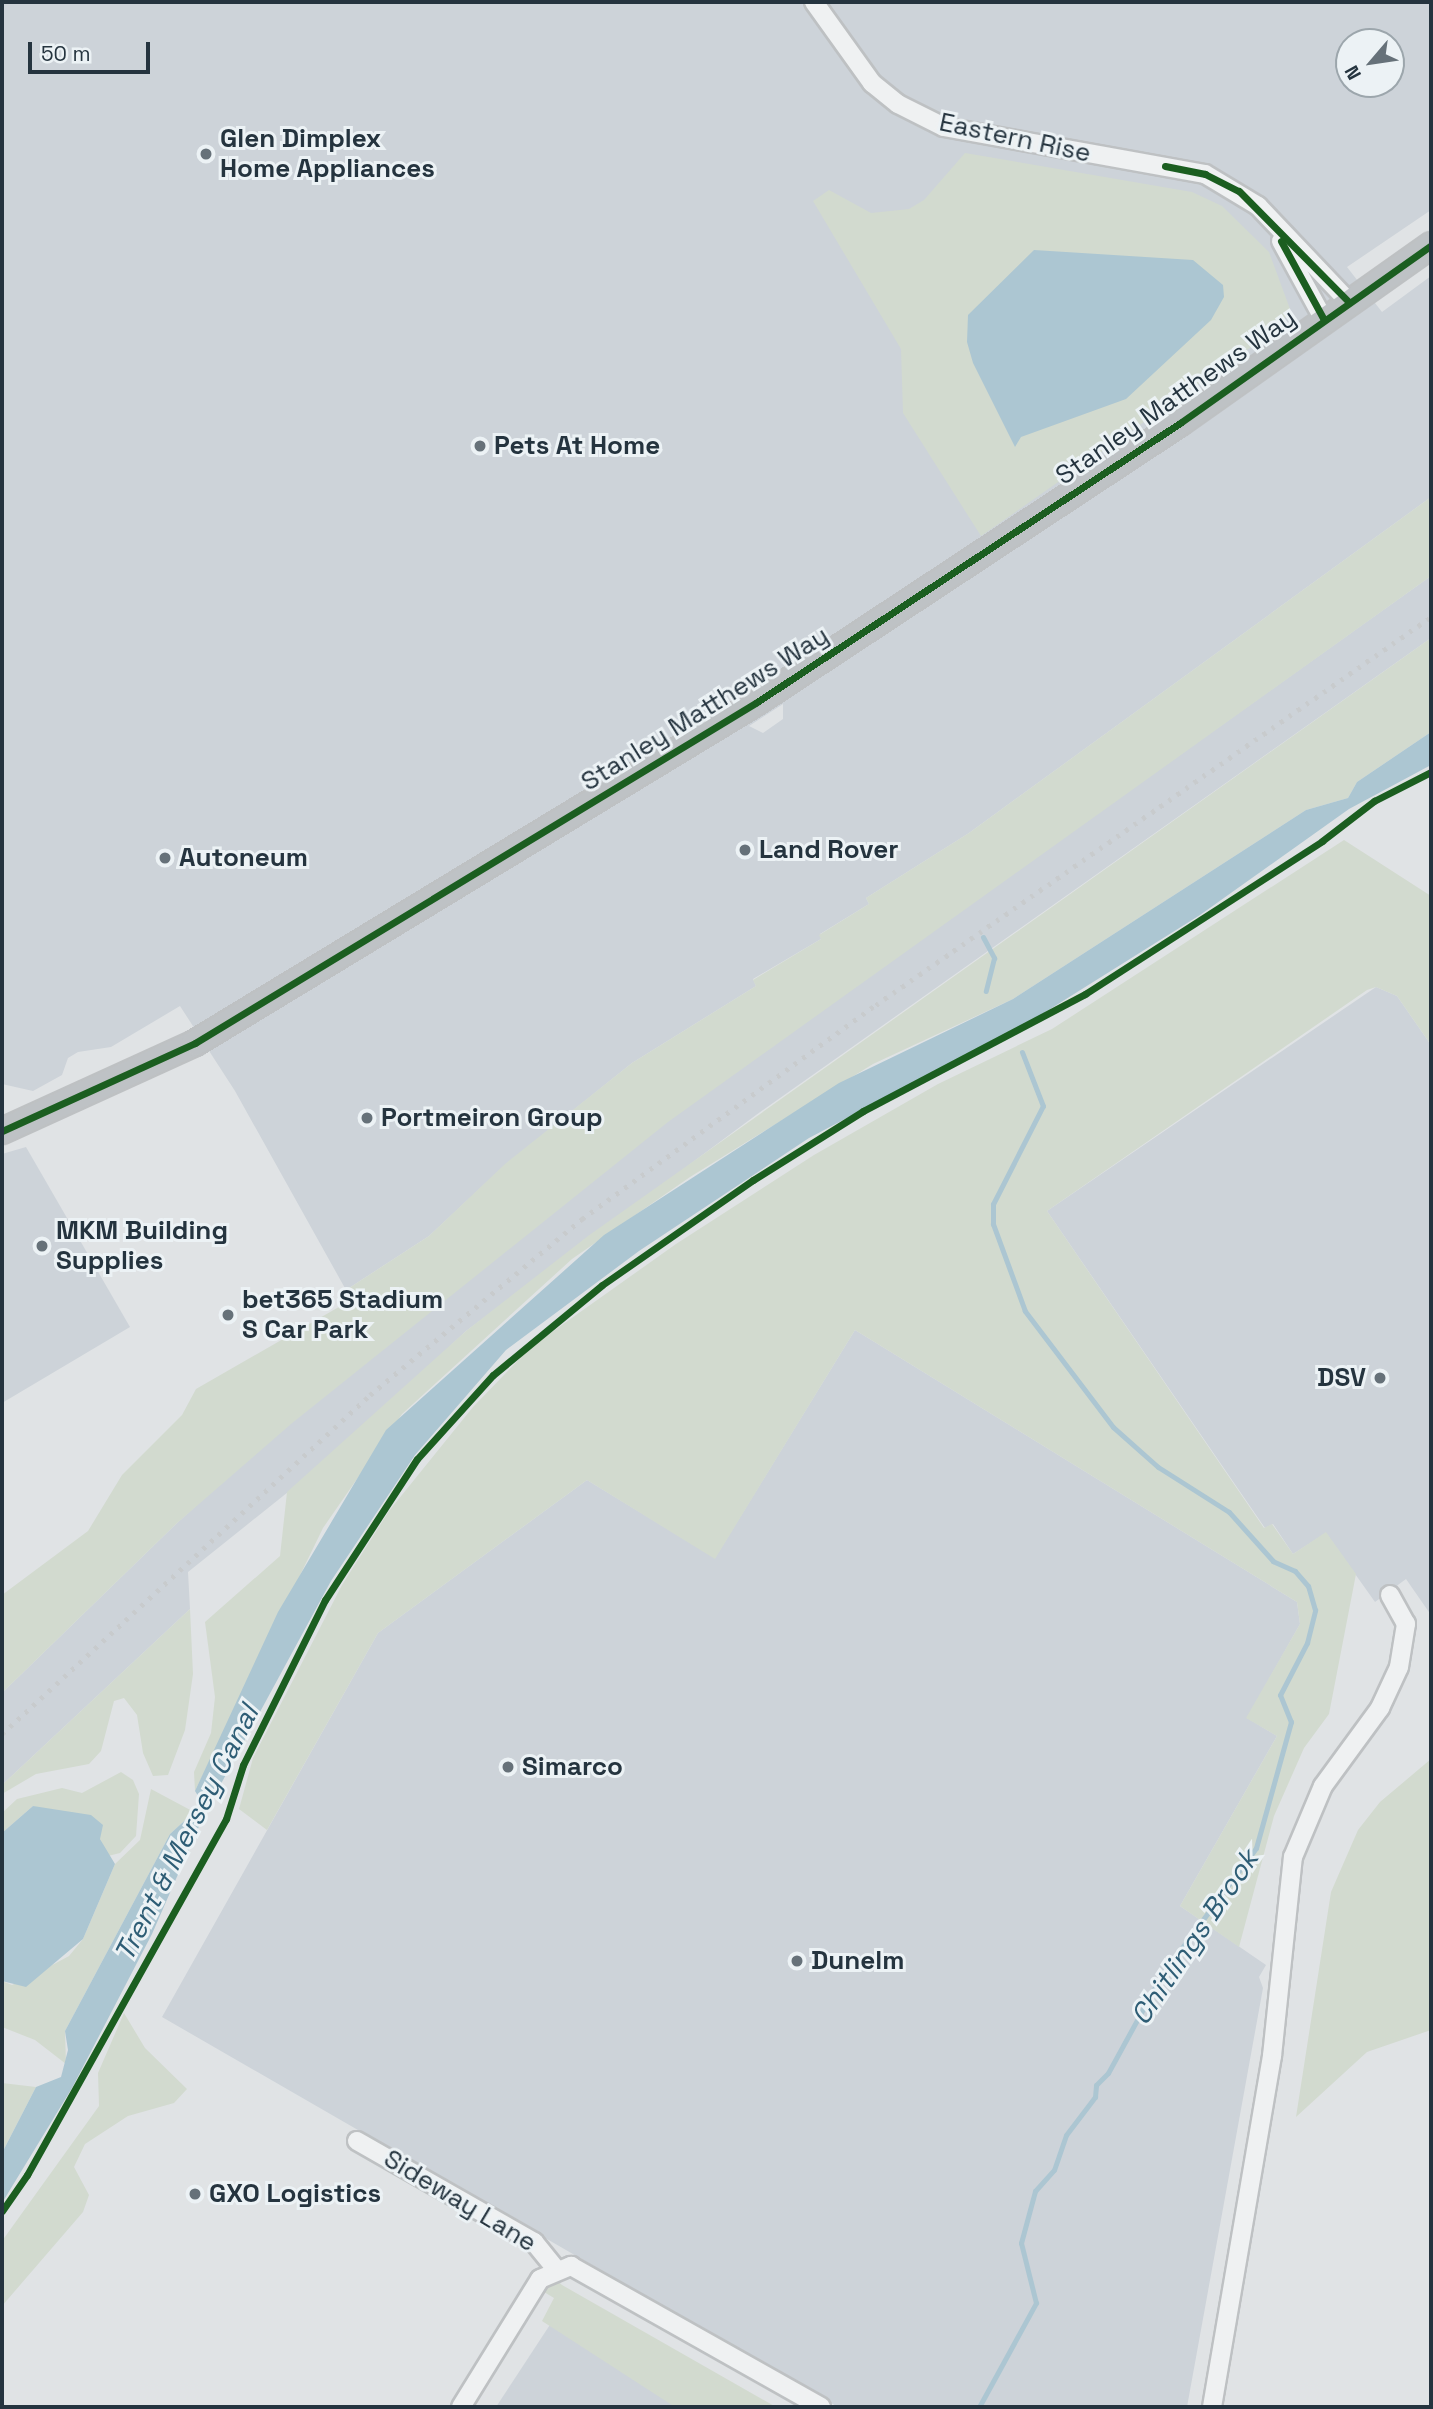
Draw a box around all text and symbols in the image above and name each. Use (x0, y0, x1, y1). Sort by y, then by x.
scale bar (32, 28, 154, 72)
north arrow (1335, 28, 1405, 98)
text: 50 m (41, 40, 91, 67)
text: N (1339, 61, 1367, 84)
street label: Eastern Rise (936, 107, 1094, 169)
place label: Glen Dimplex Home Appliances (220, 123, 435, 184)
marker: Glen Dimplex Home Appliances (198, 146, 214, 162)
street label: Stanley Matthews Way (1050, 302, 1302, 492)
place label: Pets At Home (494, 430, 661, 462)
marker: Pets At Home (472, 438, 488, 454)
street label: Stanley Matthews Way (575, 620, 835, 798)
place label: Land Rover (759, 834, 898, 866)
place label: Autoneum (179, 842, 308, 874)
marker: Land Rover (737, 842, 753, 858)
marker: Autoneum (157, 850, 173, 866)
place label: Portmeiron Group (381, 1102, 602, 1134)
marker: Portmeiron Group (359, 1110, 375, 1126)
place label: MKM Building Supplies (56, 1215, 228, 1276)
marker: MKM Building Supplies (34, 1238, 50, 1254)
place label: bet365 Stadium S Car Park (242, 1284, 443, 1346)
marker: bet365 Stadium S Car Park (220, 1307, 236, 1323)
place label: DSV (1317, 1362, 1366, 1394)
marker: DSV (1372, 1370, 1388, 1386)
water label: Trent & Mersey Canal (107, 1699, 265, 1967)
place label: Simarco (522, 1751, 623, 1783)
marker: Simarco (500, 1759, 516, 1775)
water label: Chitlings Brook (1123, 1843, 1265, 2031)
place label: Dunelm (811, 1945, 904, 1977)
marker: Dunelm (789, 1953, 805, 1969)
street label: Sideway Lane (378, 2143, 542, 2259)
place label: GXO Logistics (209, 2178, 381, 2210)
marker: GXO Logistics (187, 2186, 203, 2202)

